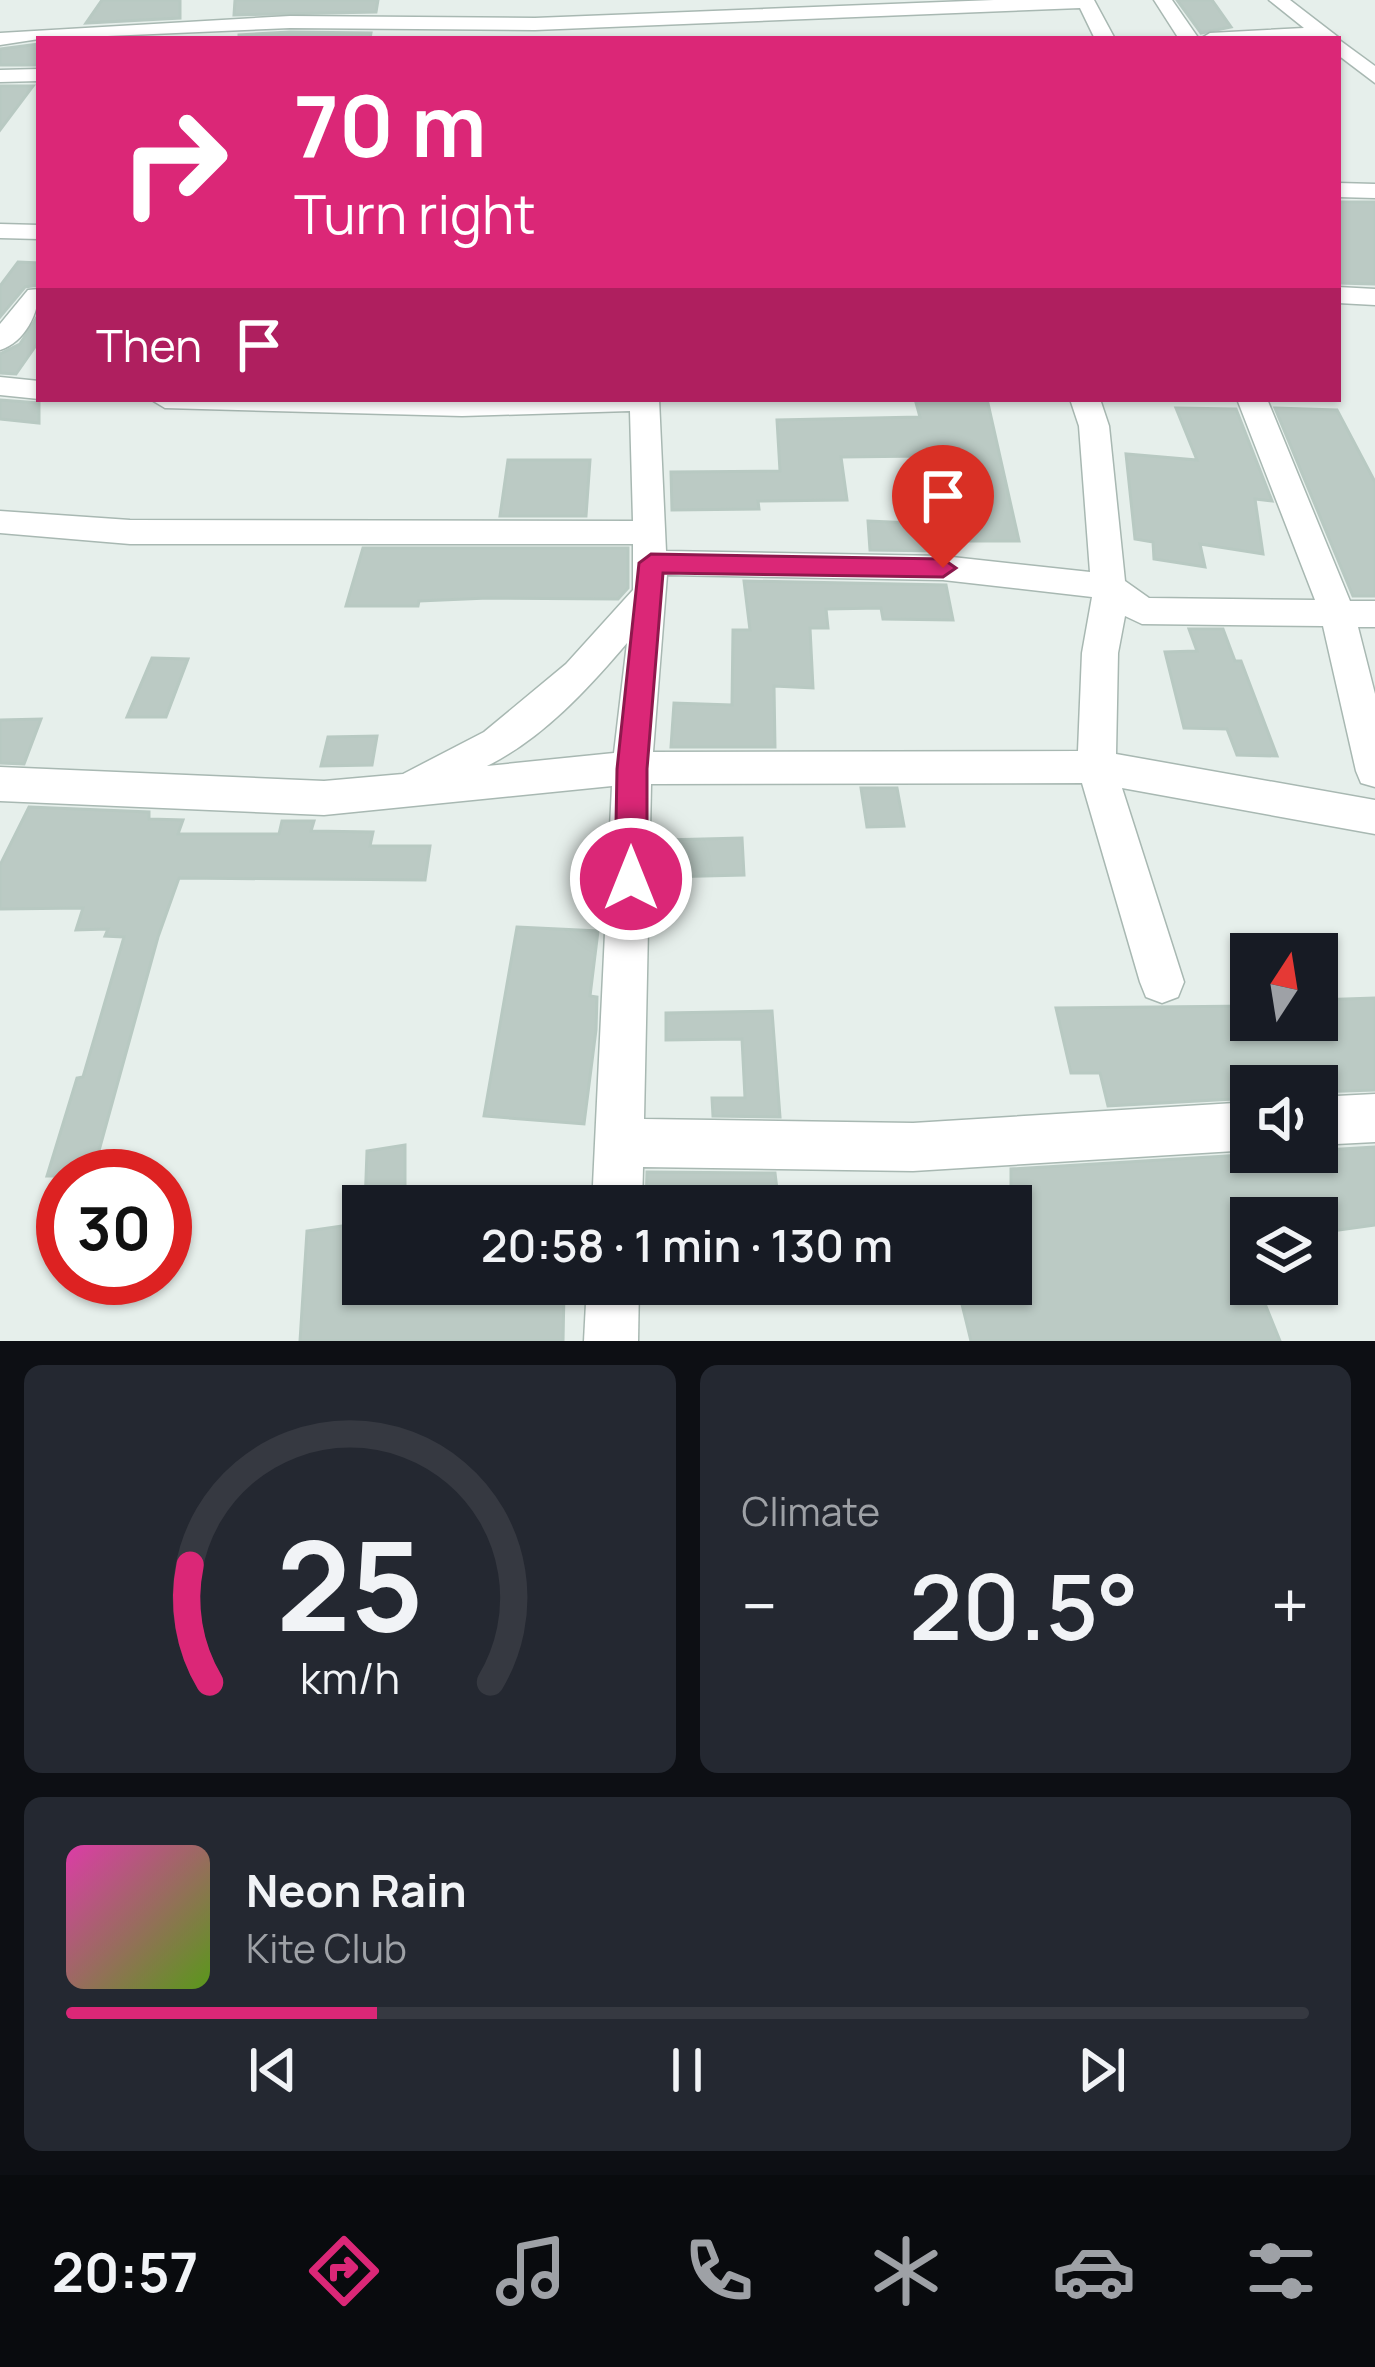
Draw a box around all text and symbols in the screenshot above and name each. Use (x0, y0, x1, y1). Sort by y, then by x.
text: 70 m (294, 67, 486, 182)
icon: right (96, 84, 252, 240)
text: Turn right (294, 176, 536, 250)
icon: arrive (226, 312, 292, 378)
text: Then (96, 314, 202, 376)
pin (892, 445, 994, 568)
icon: arrive (910, 463, 976, 529)
position arrow (568, 816, 694, 942)
north arrow (1230, 933, 1338, 1041)
map controls (1230, 933, 1338, 1305)
button: sound (1230, 1065, 1338, 1173)
speed limit sign: 30 (36, 1149, 192, 1305)
button: layers (1230, 1197, 1338, 1305)
text: 20:58 · 1 min · 130 m (481, 1214, 893, 1276)
text: Climate (742, 1484, 880, 1538)
text: 25 (276, 1498, 423, 1668)
text: 20.5° (909, 1544, 1139, 1667)
text: − (742, 1560, 777, 1650)
text: + (1271, 1560, 1309, 1650)
text: km/h (300, 1648, 400, 1707)
text: Neon Rain (246, 1859, 467, 1921)
text: Kite Club (246, 1921, 407, 1975)
icon: previous (240, 2037, 306, 2103)
icon: pause (654, 2037, 720, 2103)
icon: next (1069, 2037, 1135, 2103)
icon: directions (302, 2229, 386, 2313)
icon: music (489, 2229, 573, 2313)
icon: phone (677, 2229, 761, 2313)
icon: climate (864, 2229, 948, 2313)
icon: car (1052, 2229, 1136, 2313)
icon: filters (1239, 2229, 1323, 2313)
text: 20:57 (52, 2234, 198, 2308)

